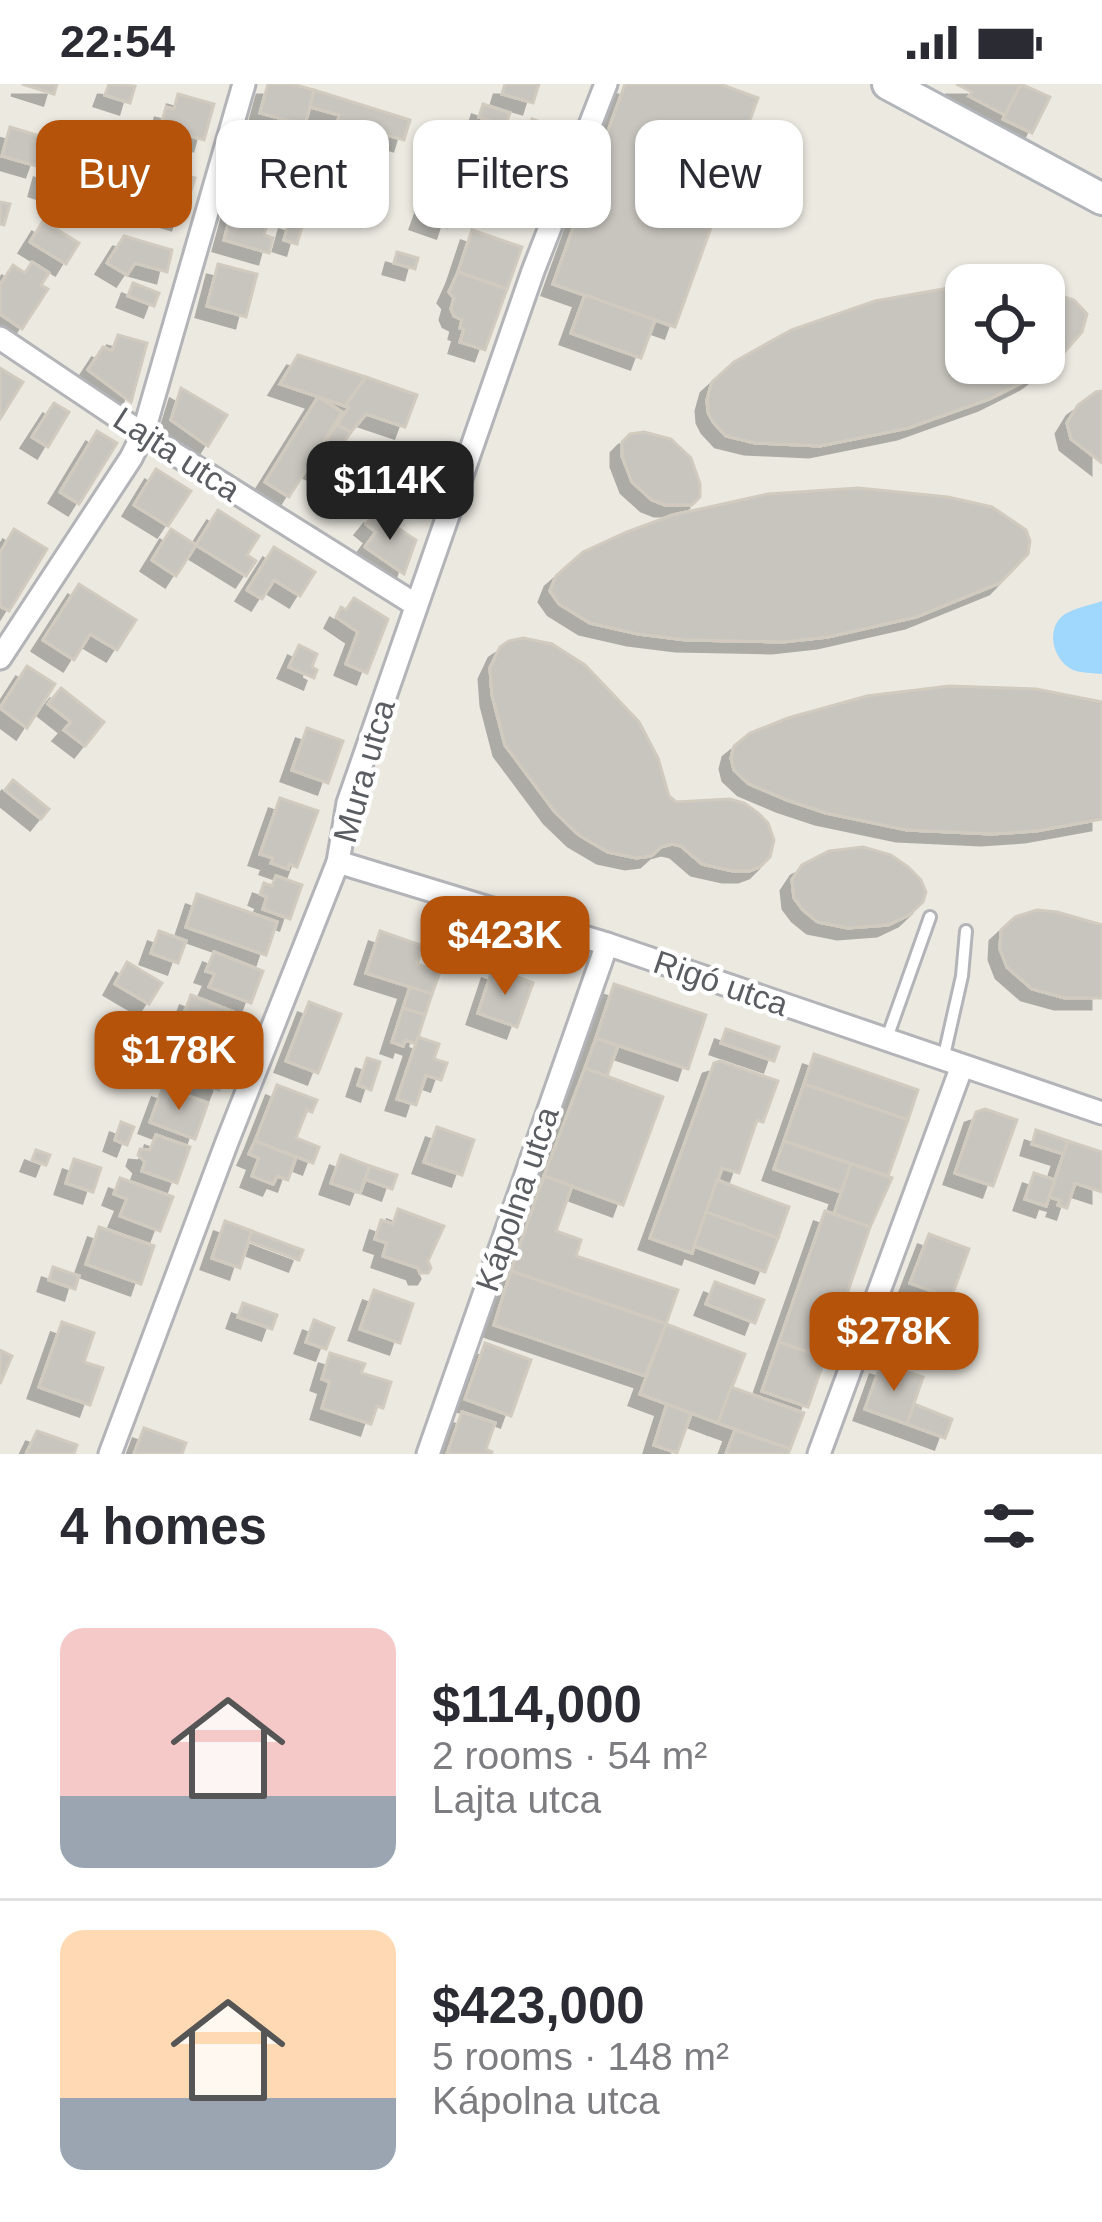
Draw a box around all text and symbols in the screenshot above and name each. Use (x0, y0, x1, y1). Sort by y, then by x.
text: 22:54 (60, 16, 175, 67)
chip: Buy (36, 120, 192, 228)
chip: Rent (216, 120, 389, 228)
chip: Filters (413, 120, 611, 228)
chip: New (635, 120, 803, 228)
map controls (945, 264, 1065, 384)
button: locate (945, 264, 1065, 384)
street label: Lajta utca (107, 400, 248, 509)
pin: $114K (306, 441, 474, 543)
text: $114K (334, 458, 446, 501)
street label: Mura utca (326, 695, 402, 847)
pin: $423K (421, 896, 589, 998)
text: $423K (448, 913, 562, 956)
street label: Rigó utca (649, 943, 794, 1023)
pin: $178K (95, 1011, 263, 1113)
text: $178K (122, 1028, 236, 1071)
street label: Kápolna utca (468, 1101, 566, 1296)
pin: $278K (810, 1292, 978, 1394)
text: $278K (837, 1309, 951, 1352)
icon: filters (976, 1493, 1042, 1559)
text: 4 homes (60, 1498, 267, 1555)
icon: home (156, 1676, 300, 1820)
text: $114,000 (432, 1676, 642, 1733)
text: 2 rooms · 54 m² (432, 1734, 707, 1777)
text: Lajta utca (432, 1778, 601, 1821)
text: $423,000 (432, 1977, 645, 2034)
icon: home (156, 1978, 300, 2122)
text: 5 rooms · 148 m² (432, 2035, 729, 2078)
text: Kápolna utca (432, 2079, 660, 2122)

